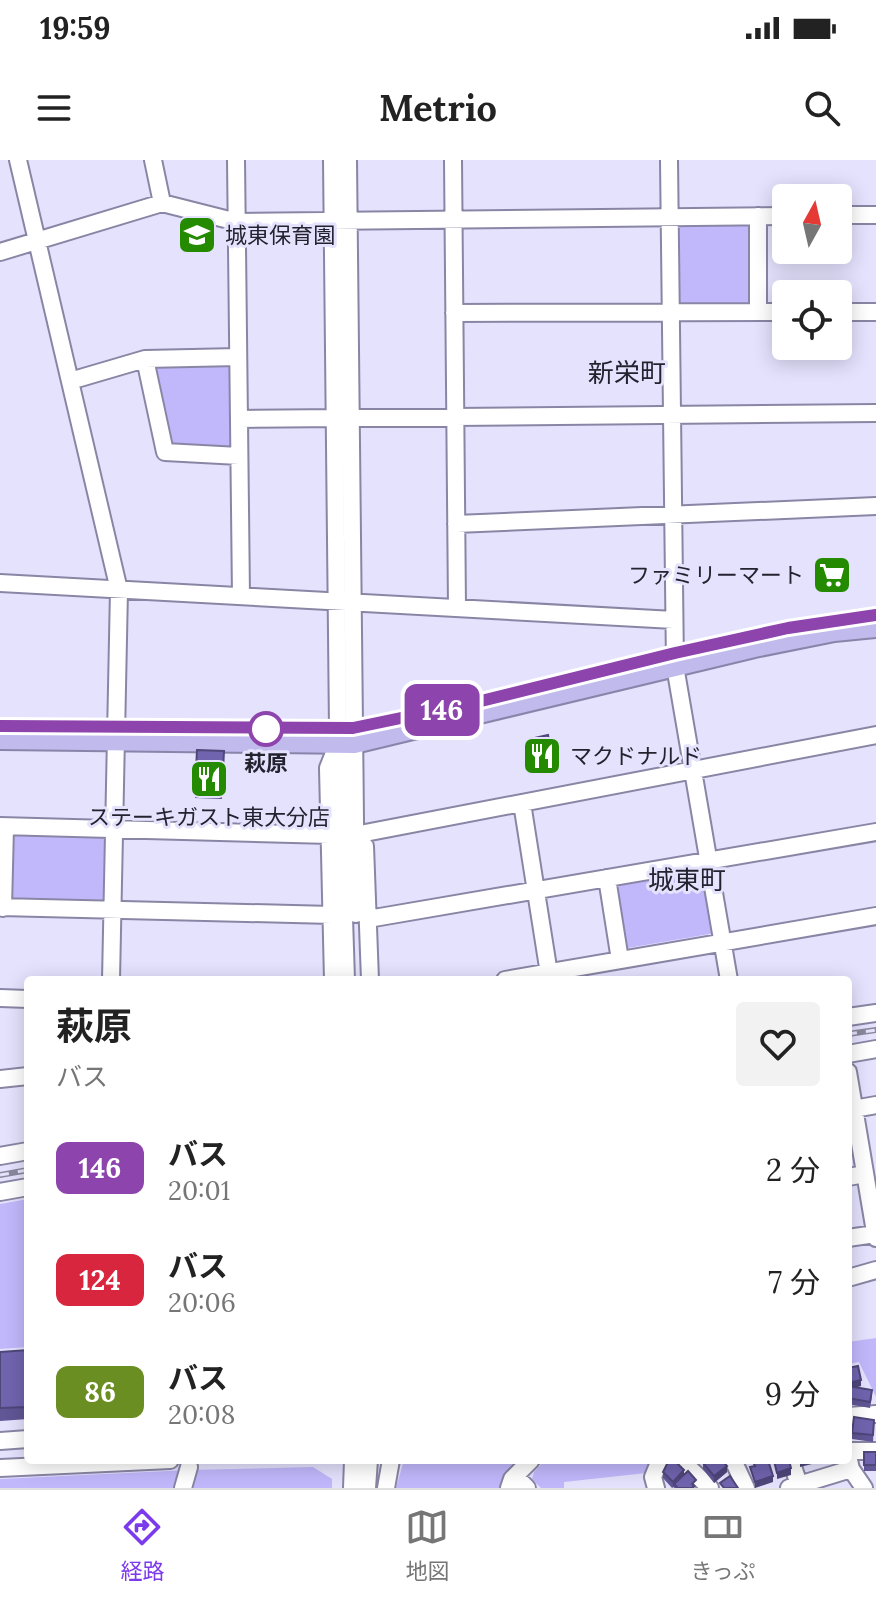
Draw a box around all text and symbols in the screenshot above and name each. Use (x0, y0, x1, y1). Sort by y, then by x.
text: 19:59 (40, 9, 110, 47)
text: Metrio (379, 85, 497, 131)
icon: menu (32, 86, 76, 130)
icon: search (800, 86, 844, 130)
north arrow (772, 184, 852, 264)
map controls (772, 184, 852, 360)
school or university icon: 城東保育園 (176, 214, 218, 256)
place label: 城東保育園 (225, 221, 335, 249)
button: locate (772, 280, 852, 360)
district label: 新栄町 (588, 356, 666, 389)
supermarket icon: ファミリーマート (811, 554, 853, 596)
place label: ファミリーマート (628, 561, 804, 589)
line badge: 146 (396, 684, 488, 736)
text: 146 (421, 692, 463, 728)
marker: 萩原 (249, 712, 283, 746)
restaurant icon: マクドナルド (521, 735, 563, 777)
place label: マクドナルド (570, 742, 702, 770)
place label: 萩原 (244, 749, 288, 777)
restaurant icon: ステーキガスト東大分店 (188, 758, 230, 800)
place label: ステーキガスト東大分店 (88, 803, 330, 831)
district label: 城東町 (648, 863, 726, 896)
text: 萩原 (56, 1002, 132, 1050)
button: heart (736, 1002, 820, 1086)
text: バス (56, 1060, 108, 1093)
text: バス (168, 1135, 228, 1173)
text: 146 (79, 1150, 121, 1186)
text: 2 分 (766, 1151, 820, 1189)
text: 20:01 (168, 1174, 230, 1207)
text: バス (168, 1247, 228, 1285)
text: 124 (79, 1262, 121, 1298)
text: 7 分 (768, 1263, 820, 1301)
text: 20:06 (168, 1286, 236, 1319)
text: バス (168, 1359, 228, 1397)
text: 86 (84, 1374, 116, 1410)
text: 9 分 (765, 1375, 820, 1413)
text: 20:08 (168, 1398, 235, 1431)
tab: 経路 (120, 1505, 164, 1585)
tab: 地図 (405, 1505, 449, 1585)
tab: きっぷ (690, 1505, 756, 1585)

